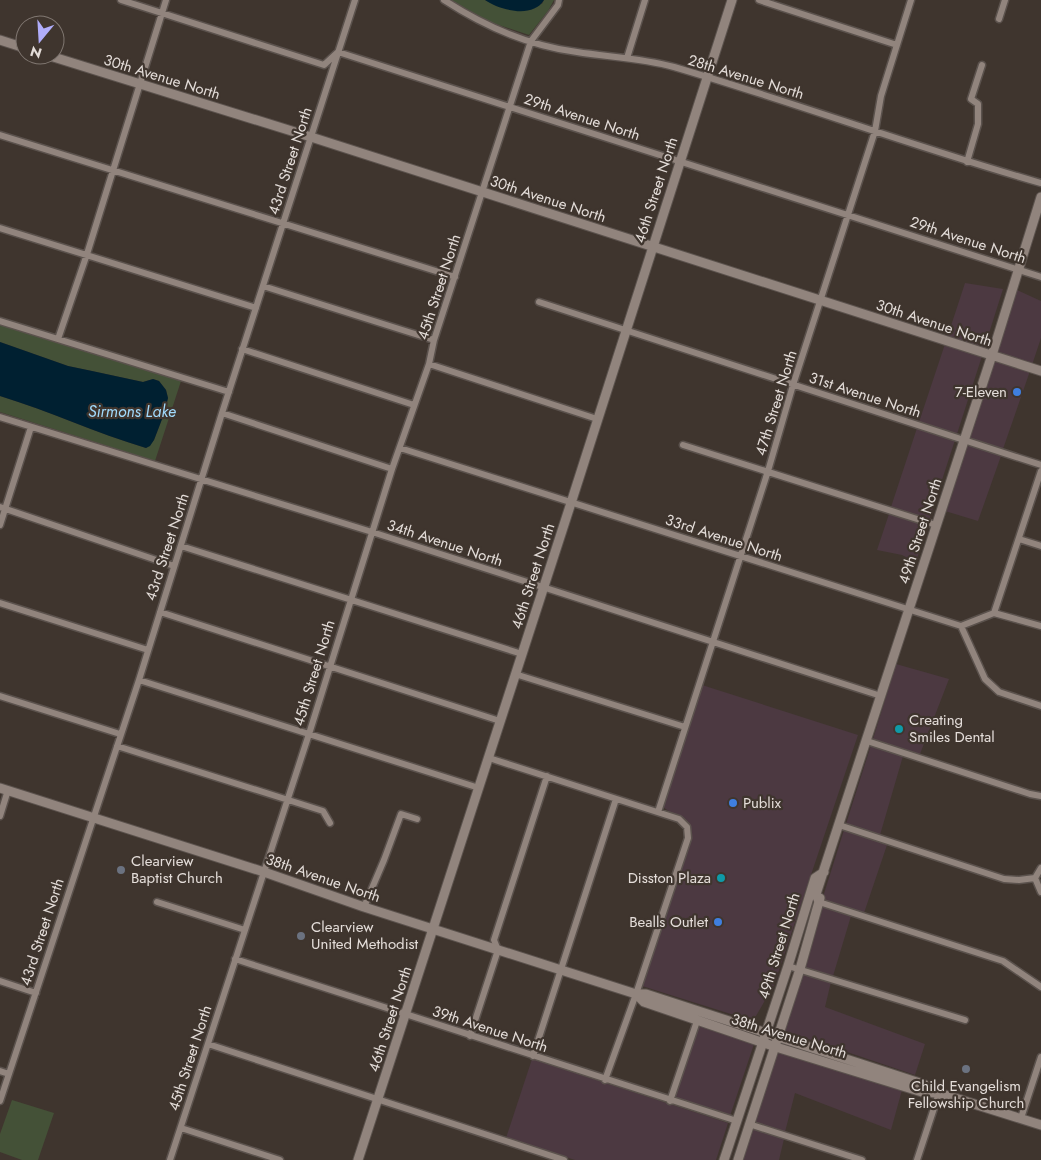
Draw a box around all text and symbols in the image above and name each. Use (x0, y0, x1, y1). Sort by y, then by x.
north arrow (15, 15, 65, 65)
text: N (28, 41, 44, 64)
street label: 30th Avenue North (101, 49, 223, 105)
street label: 28th Avenue North (685, 49, 807, 105)
street label: 29th Avenue North (521, 88, 643, 146)
street label: 43rd Street North (262, 104, 318, 218)
street label: 46th Street North (629, 134, 683, 246)
street label: 30th Avenue North (487, 170, 609, 228)
street label: 29th Avenue North (907, 211, 1029, 269)
street label: 45th Street North (412, 231, 466, 343)
street label: 30th Avenue North (873, 294, 995, 352)
street label: 47th Street North (749, 348, 803, 458)
street label: 31st Avenue North (806, 366, 924, 424)
place label: 7-Eleven (955, 381, 1007, 403)
marker: 7-Eleven (1011, 386, 1023, 398)
water label: Sirmons Lake (88, 400, 176, 423)
street label: 49th Street North (893, 475, 947, 587)
street label: 43rd Street North (139, 490, 195, 604)
street label: 33rd Avenue North (662, 509, 786, 567)
street label: 34th Avenue North (384, 514, 506, 572)
street label: 46th Street North (506, 520, 560, 632)
street label: 45th Street North (287, 617, 341, 729)
place label: Creating Smiles Dental (909, 709, 995, 748)
marker: Creating Smiles Dental (893, 723, 905, 735)
place label: Publix (743, 792, 782, 814)
marker: Publix (727, 797, 739, 809)
street label: 38th Avenue North (263, 848, 383, 908)
place label: Clearview Baptist Church (131, 850, 223, 889)
marker: Clearview Baptist Church (115, 864, 127, 876)
place label: Disston Plaza (628, 867, 711, 889)
marker: Disston Plaza (715, 872, 727, 884)
street label: 43rd Street North (14, 875, 70, 989)
street label: 49th Street North (752, 890, 806, 1002)
place label: Bealls Outlet (629, 911, 708, 933)
place label: Clearview United Methodist (311, 916, 419, 955)
marker: Bealls Outlet (712, 916, 724, 928)
marker: Clearview United Methodist (295, 930, 307, 942)
street label: 46th Street North (363, 963, 417, 1075)
street label: 39th Avenue North (429, 1000, 551, 1058)
street label: 45th Street North (163, 1002, 217, 1114)
street label: 38th Avenue North (728, 1008, 850, 1064)
marker: Child Evangelism Fellowship Church (960, 1063, 972, 1075)
place label: Child Evangelism Fellowship Church (908, 1075, 1024, 1114)

